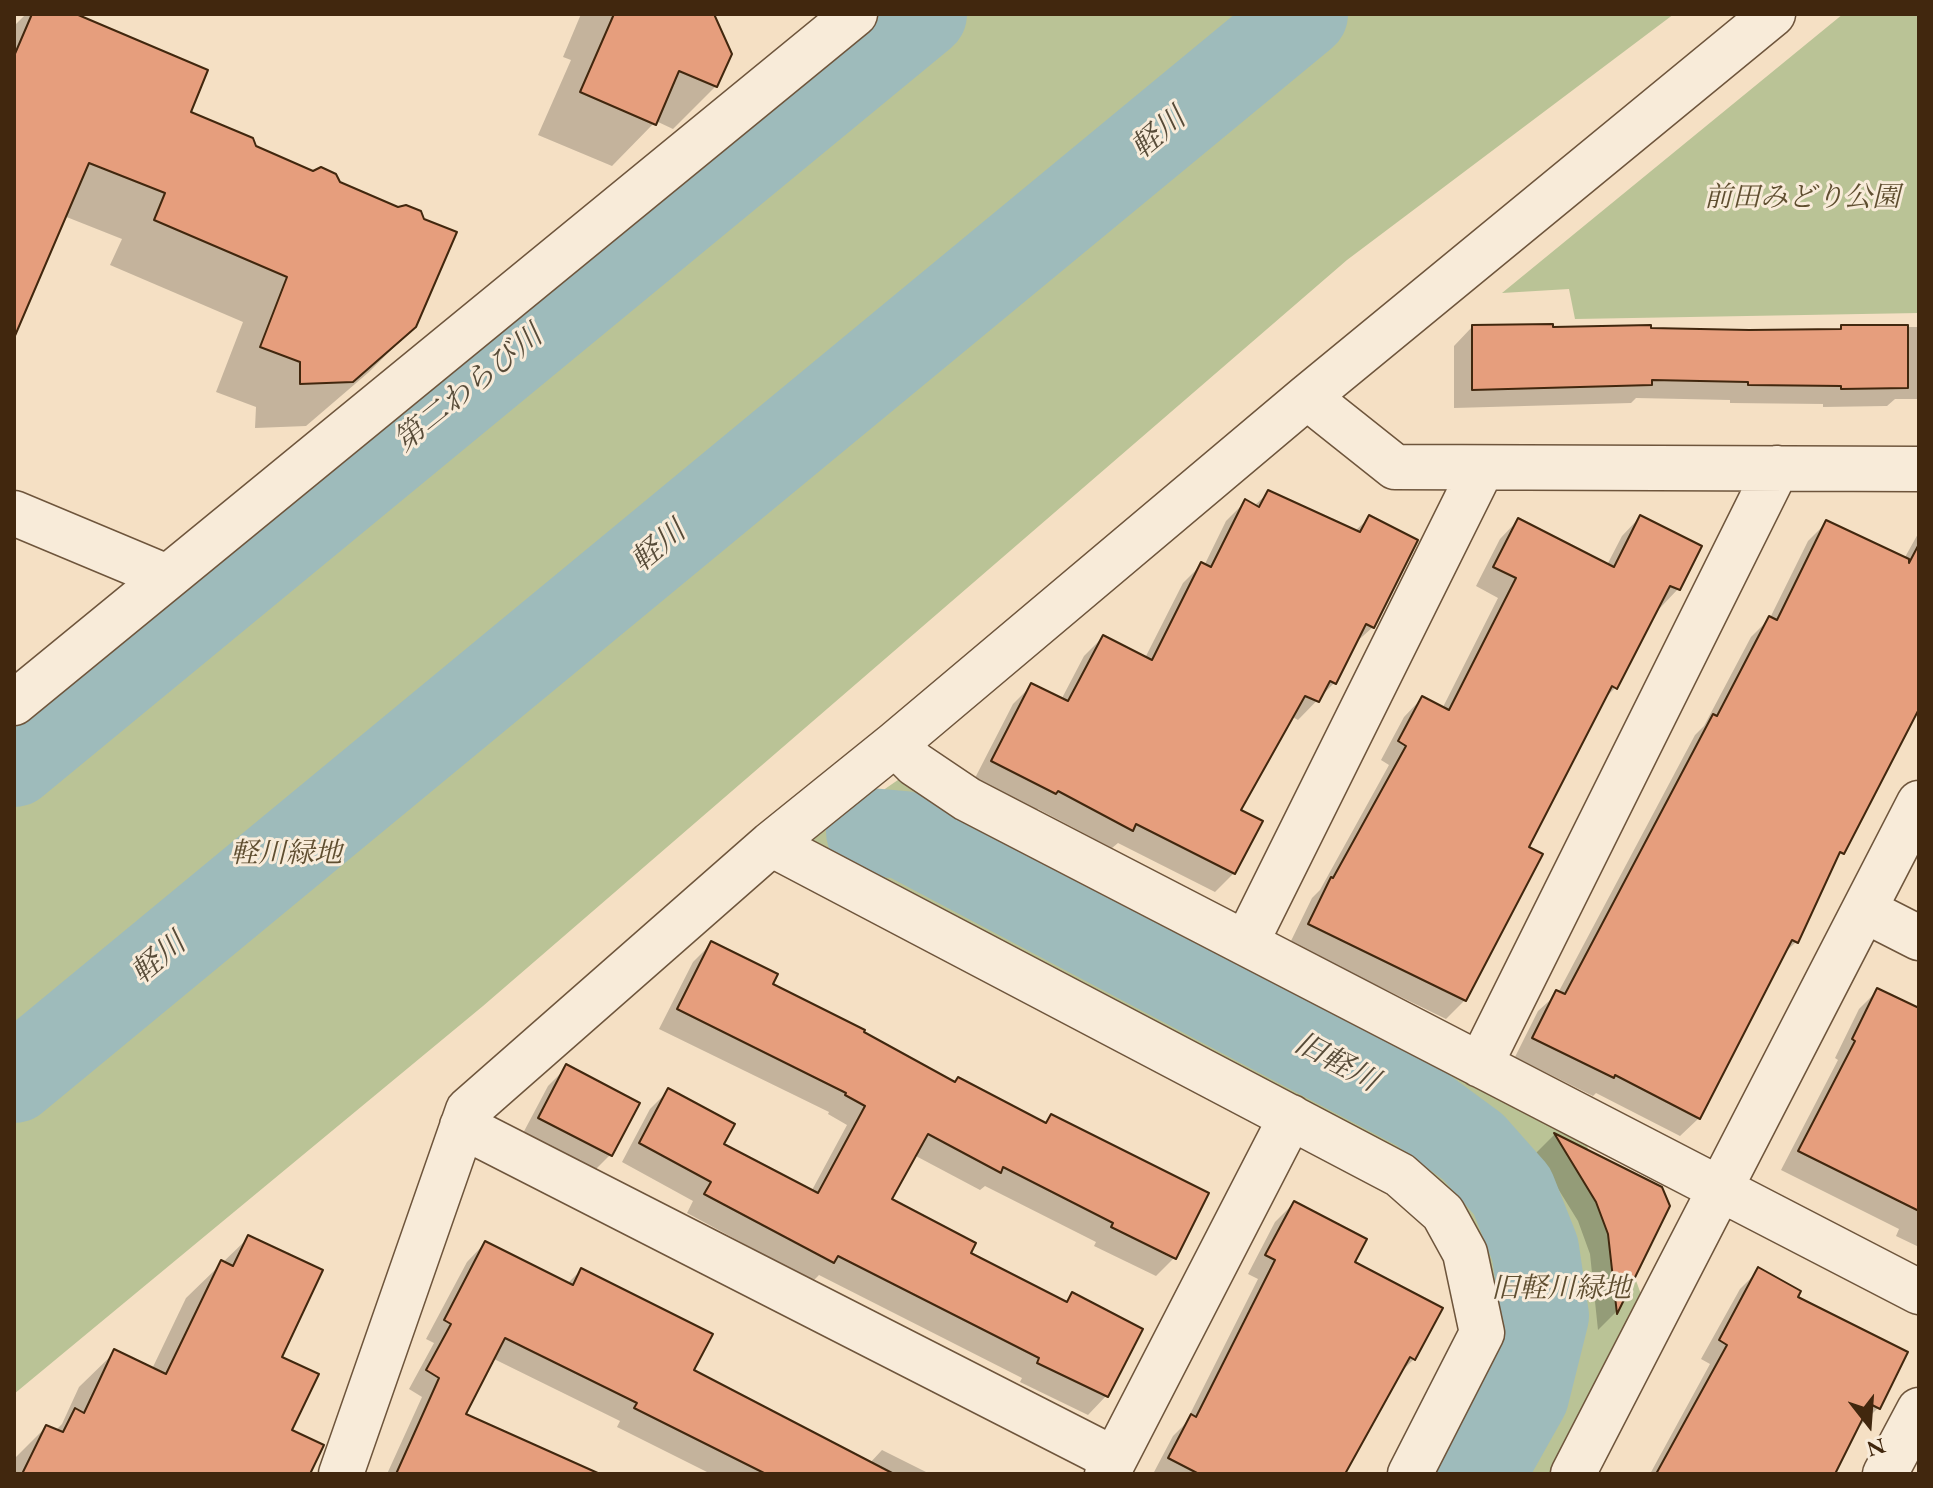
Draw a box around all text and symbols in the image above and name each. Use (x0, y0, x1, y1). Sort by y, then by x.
water label: 軽川 (1124, 101, 1194, 167)
park label: 前田みどり公園 (1704, 181, 1900, 215)
water label: 第二わらび川 (388, 318, 550, 460)
water label: 軽川 (624, 514, 694, 580)
park label: 軽川緑地 (230, 837, 342, 871)
water label: 軽川 (124, 926, 194, 992)
water label: 旧軽川 (1288, 1026, 1384, 1100)
park label: 旧軽川緑地 (1491, 1272, 1631, 1306)
north arrow (1829, 1384, 1909, 1464)
text: N (1863, 1431, 1889, 1464)

